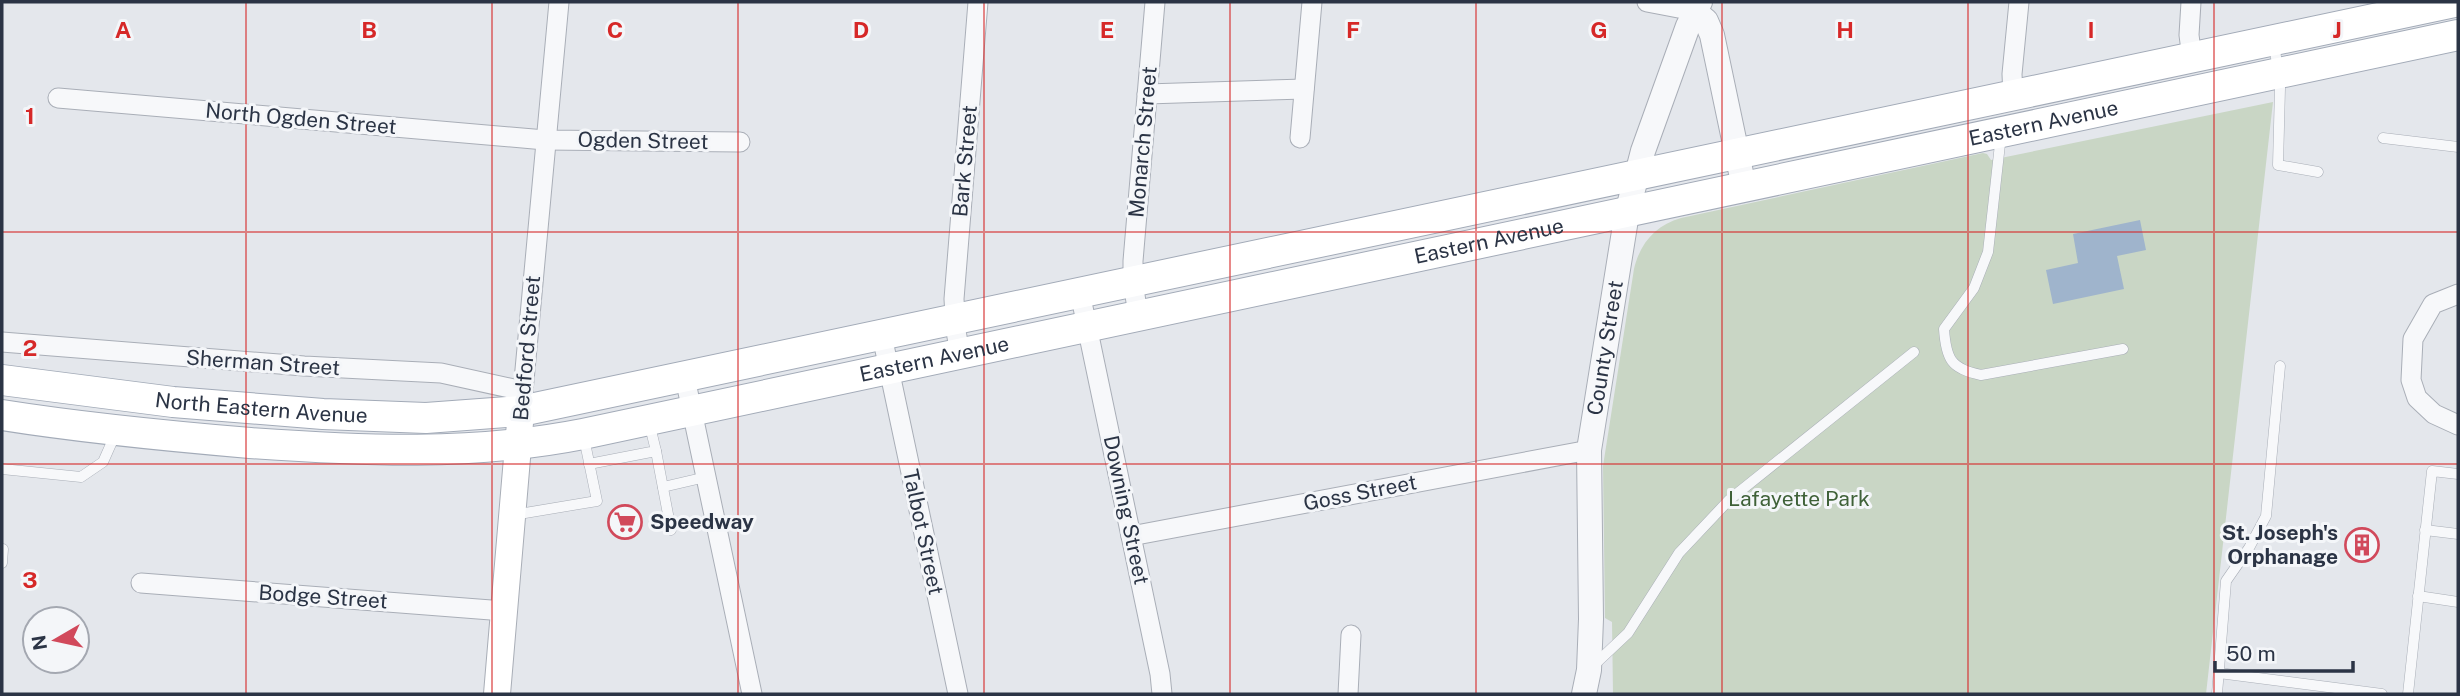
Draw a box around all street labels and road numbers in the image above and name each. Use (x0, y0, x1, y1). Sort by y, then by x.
street label: Monarch Street (1123, 65, 1162, 219)
street label: Eastern Avenue (1966, 95, 2120, 151)
street label: North Ogden Street (204, 98, 398, 139)
street label: Bark Street (947, 104, 982, 218)
street label: Ogden Street (577, 127, 709, 154)
street label: Eastern Avenue (1412, 213, 1566, 269)
street label: Bedford Street (508, 274, 545, 422)
street label: County Street (1582, 279, 1628, 417)
street label: Eastern Avenue (857, 331, 1011, 387)
street label: Sherman Street (185, 345, 341, 380)
street label: North Eastern Avenue (154, 387, 368, 428)
street label: Downing Street (1098, 433, 1154, 587)
street label: Talbot Street (898, 467, 949, 597)
street label: Goss Street (1301, 469, 1419, 516)
street label: Bodge Street (258, 580, 388, 613)

